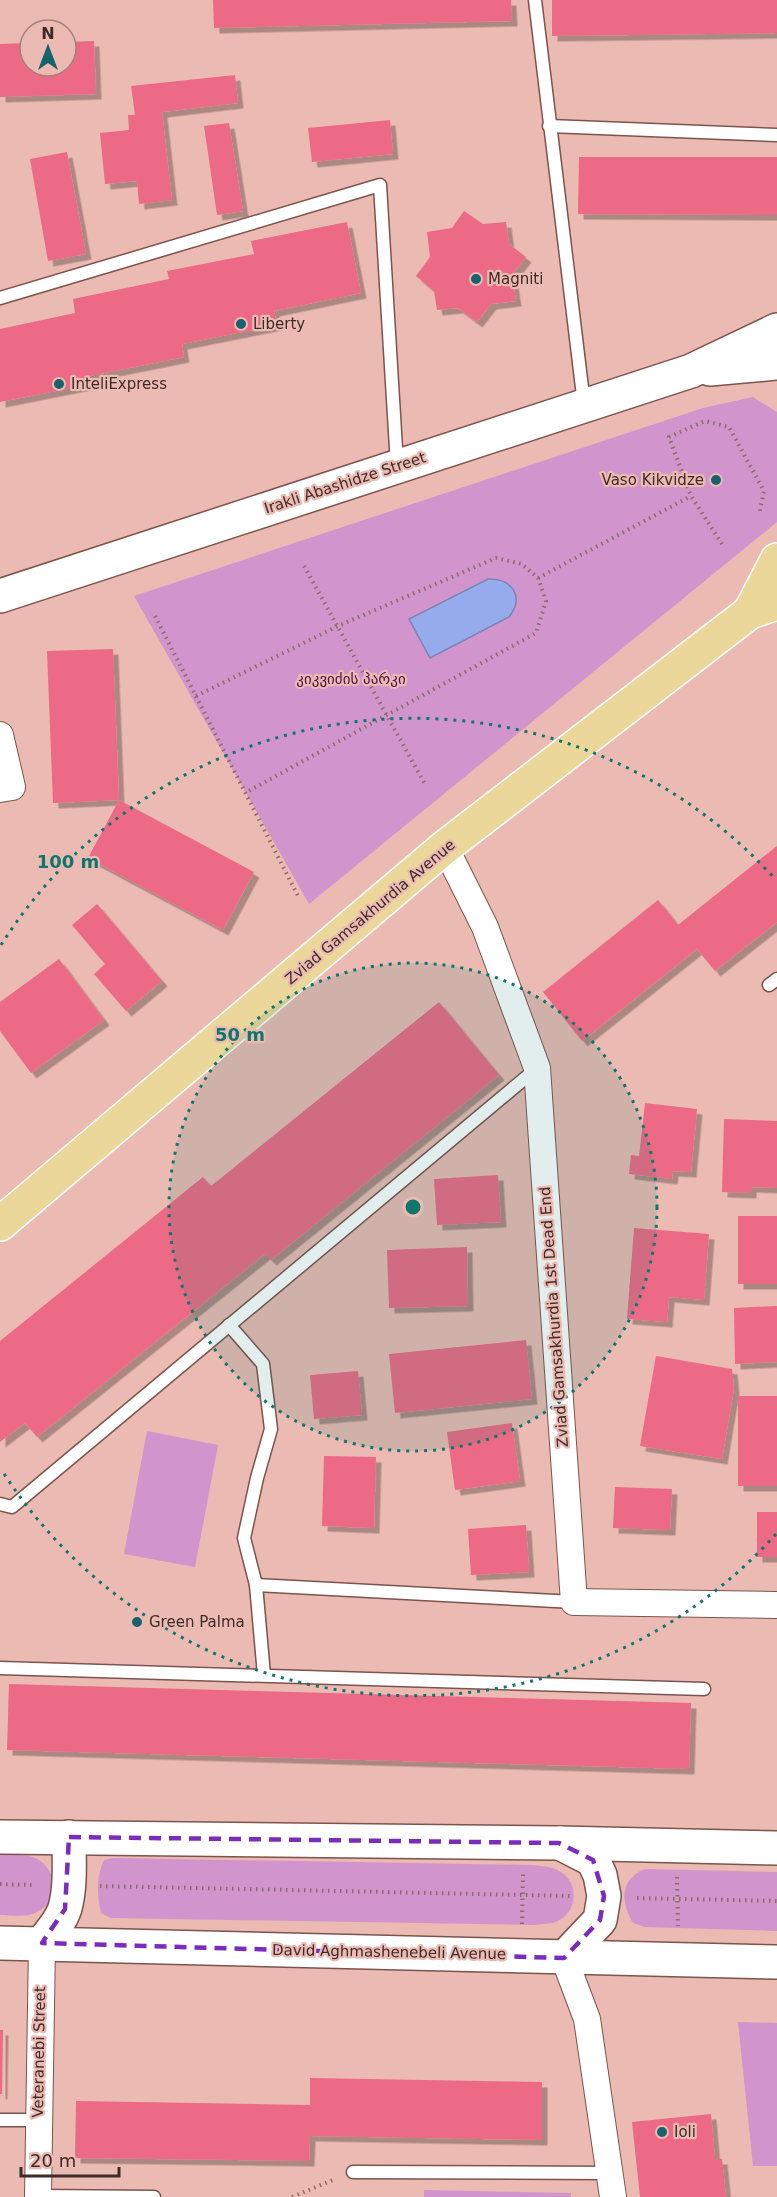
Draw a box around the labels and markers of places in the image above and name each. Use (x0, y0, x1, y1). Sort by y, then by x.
place label: Magniti (488, 270, 543, 288)
marker: Magniti (469, 272, 483, 286)
place label: Liberty (253, 315, 305, 333)
marker: Liberty (234, 317, 248, 331)
place label: InteliExpress (71, 375, 167, 393)
marker: InteliExpress (52, 377, 66, 391)
place label: Vaso Kikvidze (602, 471, 704, 489)
marker: Vaso Kikvidze (709, 473, 723, 487)
centre of rings (403, 1197, 423, 1217)
place label: Green Palma (149, 1613, 245, 1631)
marker: Green Palma (130, 1615, 144, 1629)
place label: Ioli (674, 2123, 696, 2141)
marker: Ioli (655, 2125, 669, 2139)

